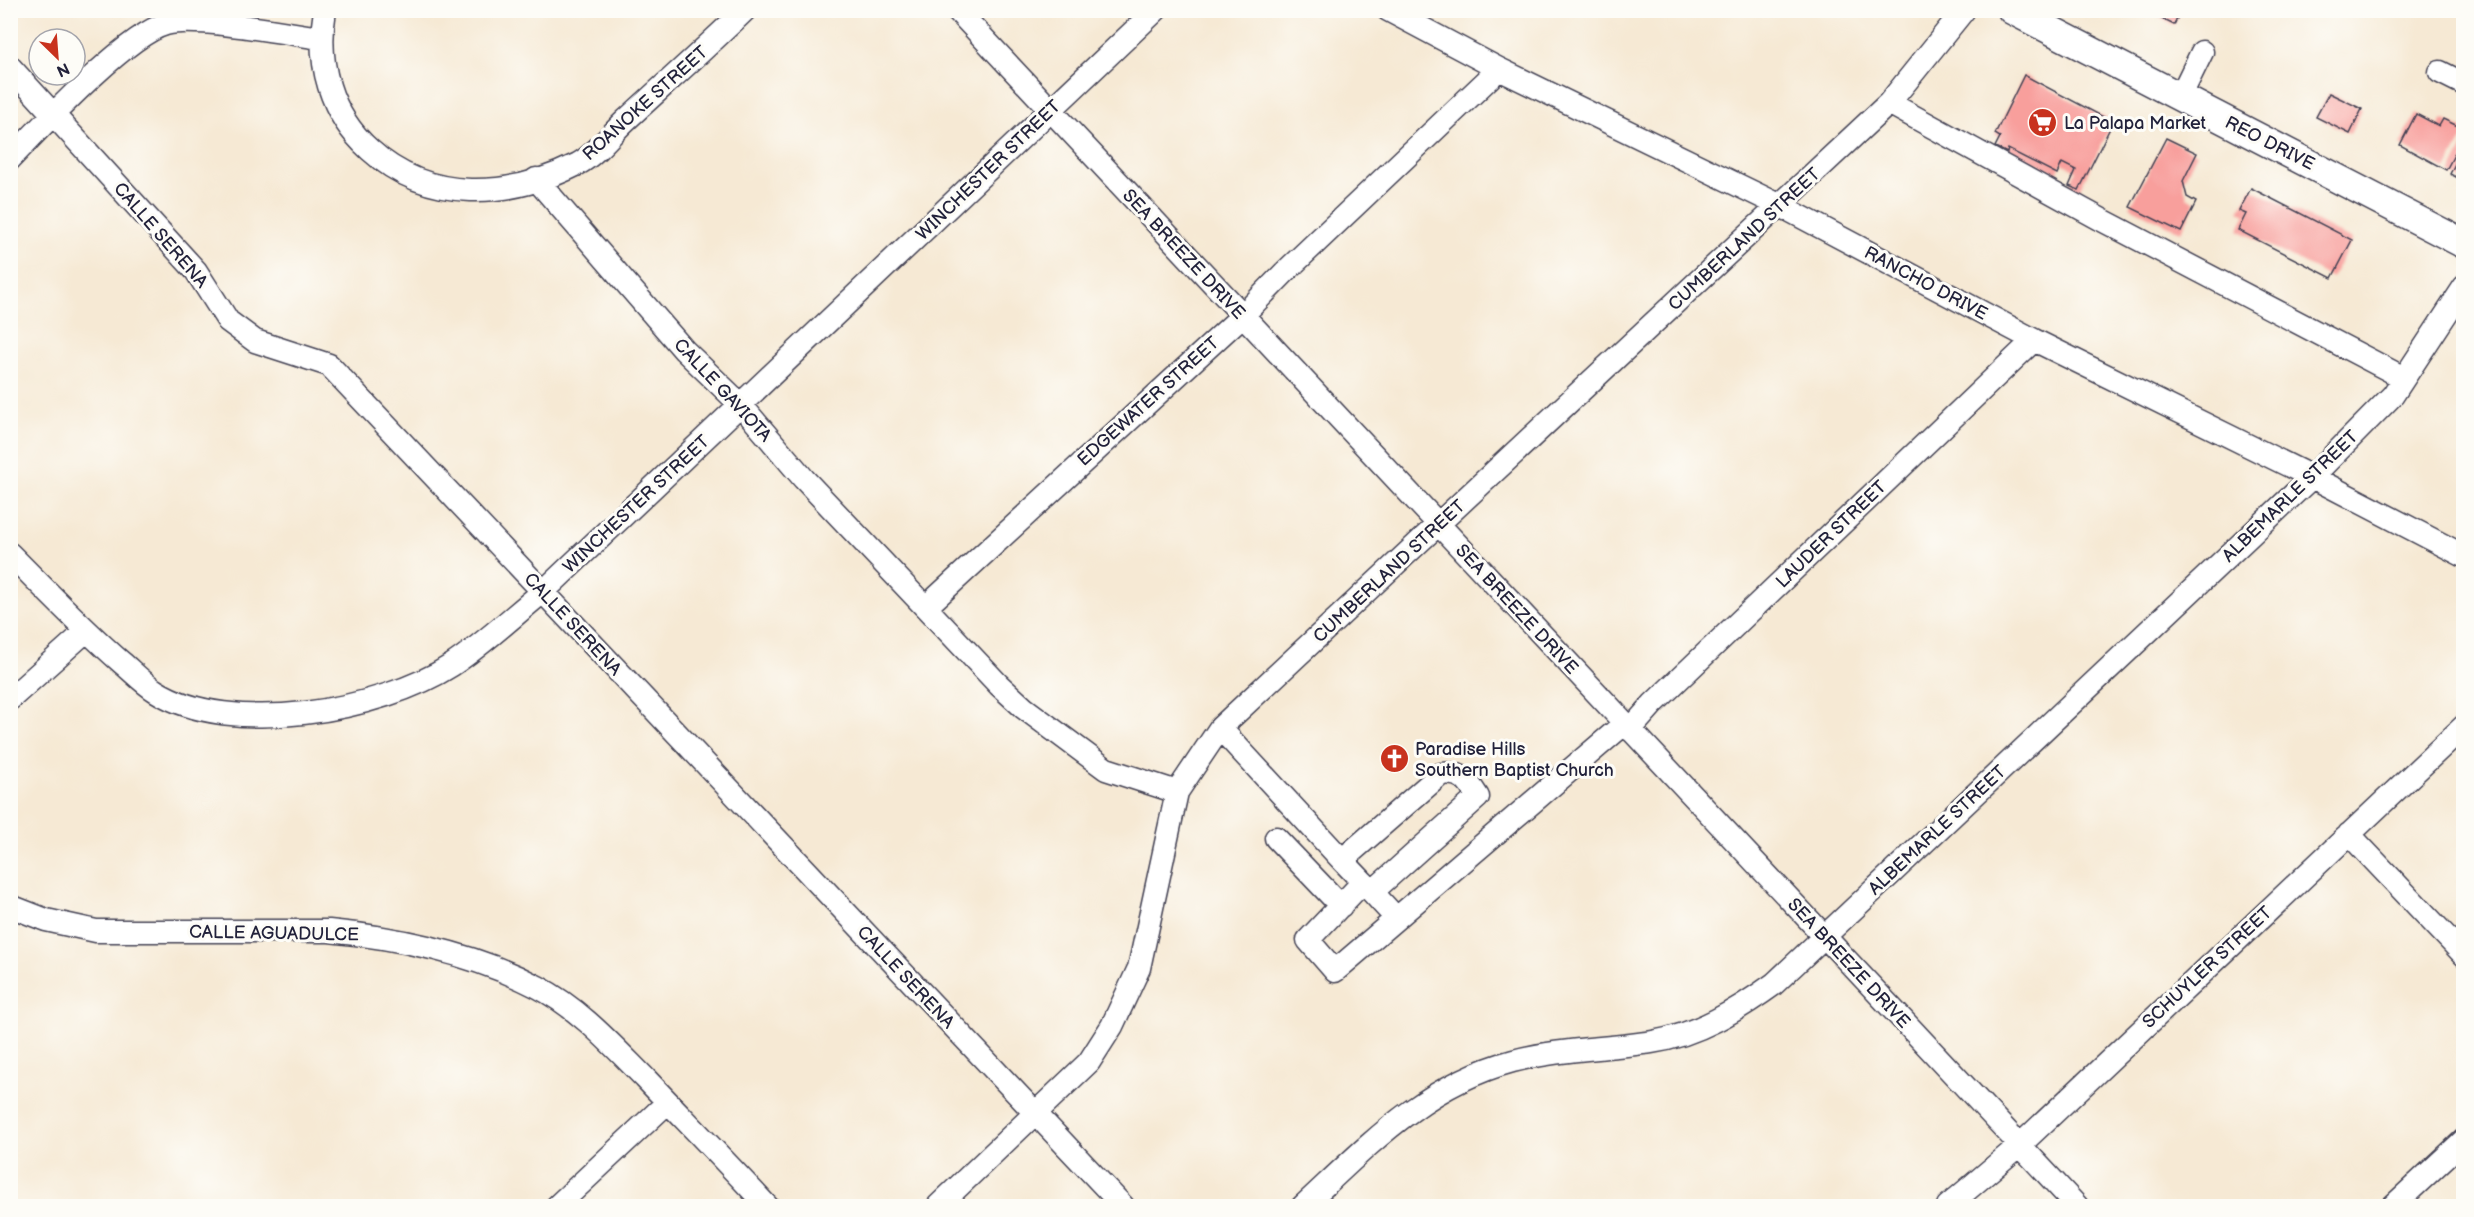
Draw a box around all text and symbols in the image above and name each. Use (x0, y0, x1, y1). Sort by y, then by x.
north arrow (27, 27, 87, 87)
street label: ROANOKE STREET (579, 42, 712, 165)
text: N (53, 58, 72, 80)
street label: WINCHESTER STREET (912, 96, 1065, 245)
supermarket icon: La Palapa Market (2027, 107, 2059, 139)
street label: REO DRIVE (2222, 112, 2318, 175)
place label: La Palapa Market (2064, 113, 2207, 134)
street label: CUMBERLAND STREET (1664, 163, 1825, 315)
street label: CALLE SERENA (109, 178, 212, 292)
street label: SEA BREEZE DRIVE (1118, 185, 1249, 324)
street label: RANCHO DRIVE (1861, 242, 1991, 325)
street label: EDGEWATER STREET (1073, 332, 1224, 470)
street label: CALLE GAVIOTA (669, 334, 776, 446)
street label: ALBEMARLE STREET (2218, 426, 2363, 567)
street label: WINCHESTER STREET (559, 431, 714, 578)
street label: LAUDER STREET (1772, 476, 1891, 592)
street label: CUMBERLAND STREET (1309, 495, 1470, 647)
street label: SEA BREEZE DRIVE (1451, 540, 1582, 679)
street label: CALLE SERENA (520, 569, 626, 680)
place label: Paradise Hills Southern Baptist Church (1415, 739, 1614, 781)
church icon: Paradise Hills Southern Baptist Church (1378, 743, 1410, 775)
street label: ALBEMARLE STREET (1864, 761, 2011, 900)
street label: SEA BREEZE DRIVE (1783, 894, 1914, 1033)
street label: SCHUYLER STREET (2138, 902, 2276, 1033)
street label: CALLE AGUADULCE (189, 922, 359, 945)
street label: CALLE SERENA (853, 922, 959, 1033)

